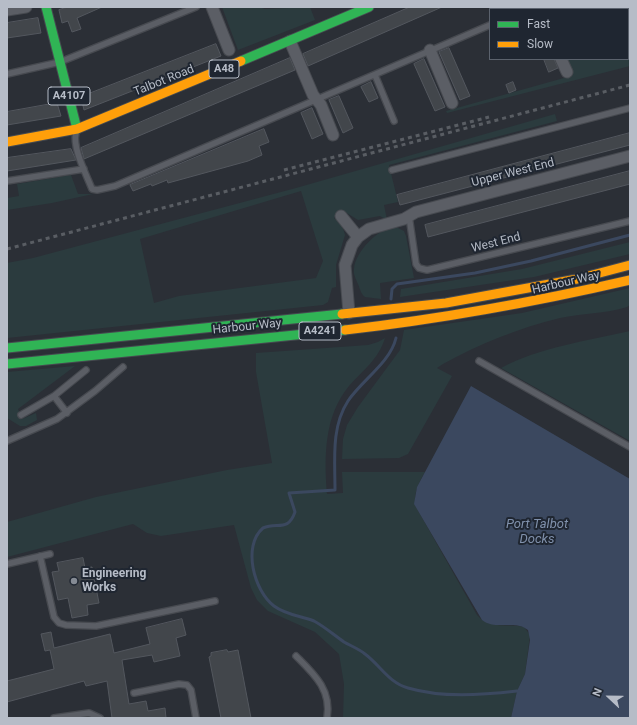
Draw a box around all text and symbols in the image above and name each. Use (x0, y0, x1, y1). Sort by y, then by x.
legend (489, 8, 629, 60)
text: Fast (527, 17, 550, 31)
text: Slow (527, 37, 553, 51)
road number: A48 (209, 60, 239, 78)
street label: Talbot Road (132, 62, 196, 100)
road number: A4107 (48, 87, 90, 105)
street label: Upper West End (470, 156, 556, 190)
street label: West End (470, 230, 522, 256)
street label: Harbour Way (531, 268, 601, 298)
street label: Harbour Way (212, 316, 282, 338)
road number: A4241 (299, 322, 341, 340)
water label: Port Talbot Docks (506, 517, 568, 548)
place label: Engineering Works (82, 567, 146, 595)
marker: Engineering Works (69, 576, 79, 586)
north arrow (589, 677, 629, 717)
text: N (590, 686, 605, 698)

